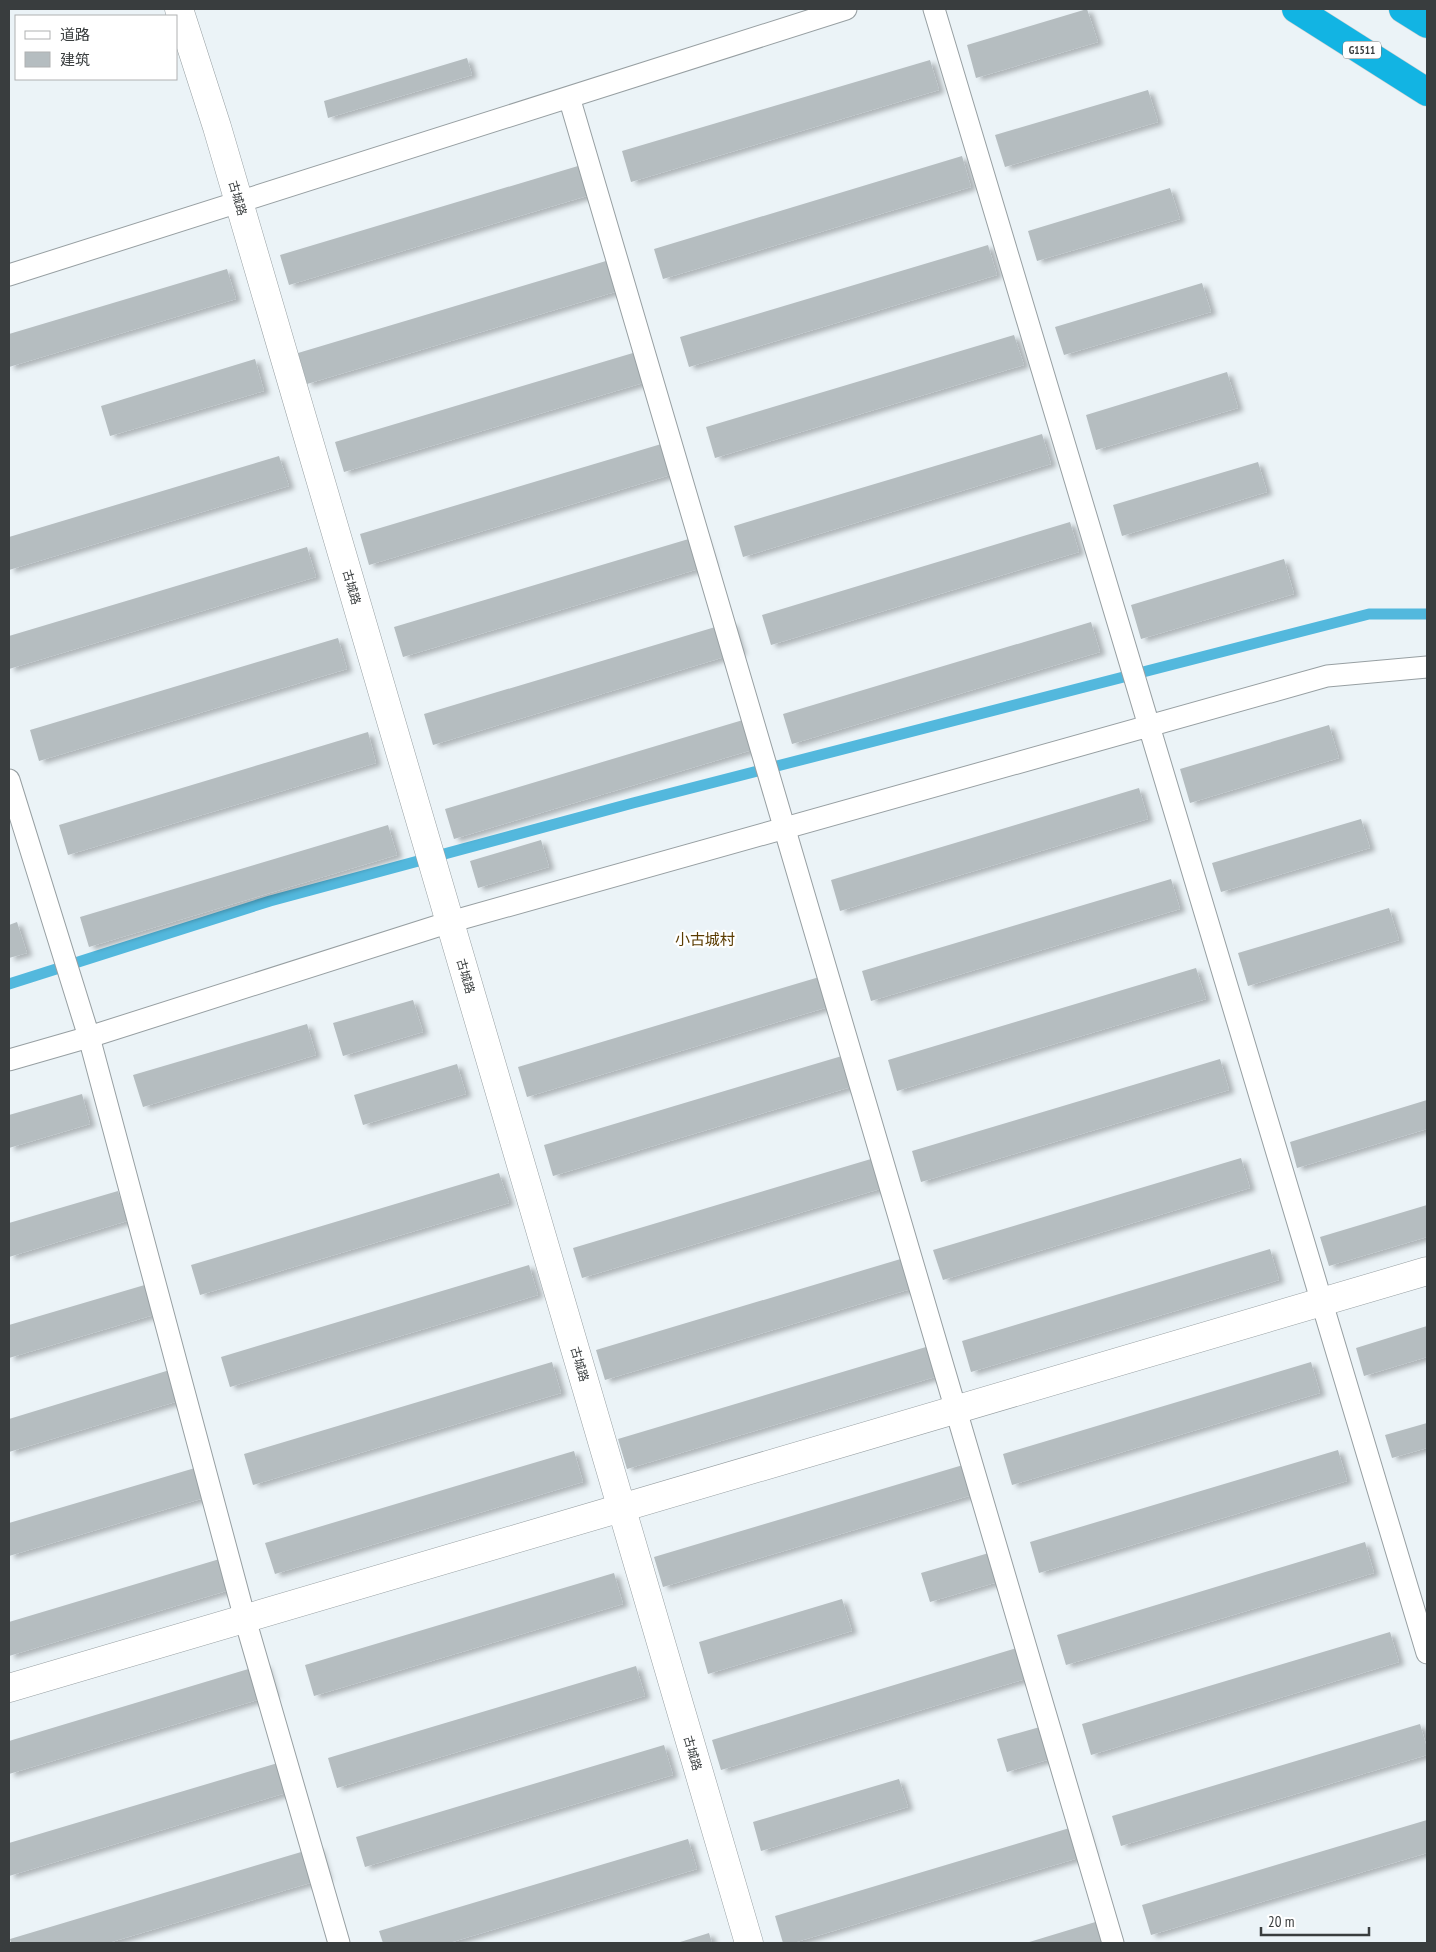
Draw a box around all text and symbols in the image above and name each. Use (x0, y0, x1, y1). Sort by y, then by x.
legend (15, 15, 178, 80)
text: 道路 (60, 25, 90, 44)
road number: G1511 (1343, 42, 1381, 58)
text: 建筑 (60, 50, 90, 69)
street label: 古城路 (226, 179, 250, 217)
street label: 古城路 (340, 568, 364, 606)
district label: 小古城村 (675, 930, 735, 949)
street label: 古城路 (454, 957, 478, 995)
street label: 古城路 (568, 1345, 592, 1383)
street label: 古城路 (681, 1734, 705, 1772)
scale bar (1261, 1904, 1368, 1936)
text: 20 m (1268, 1912, 1294, 1931)

